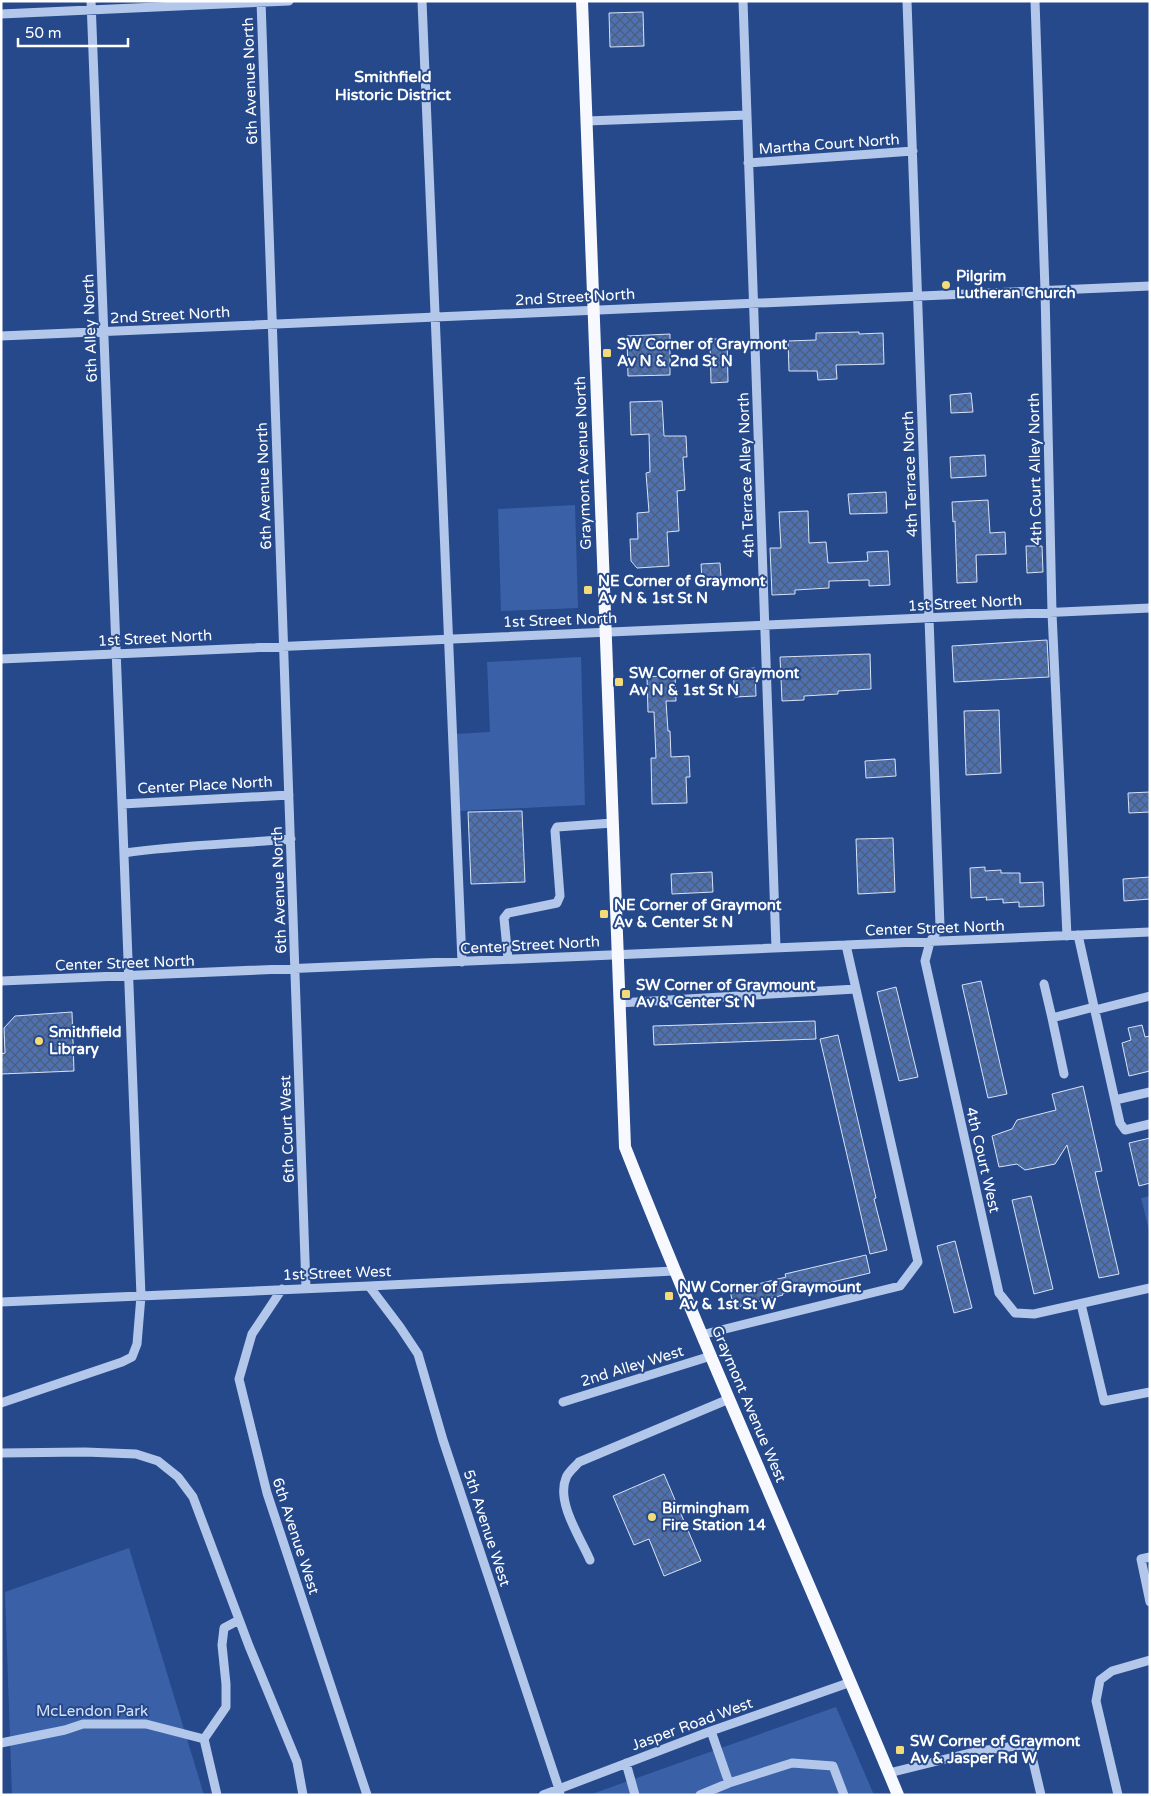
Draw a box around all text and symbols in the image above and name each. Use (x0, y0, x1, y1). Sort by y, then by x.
scale bar (18, 15, 128, 47)
street label: 6th Avenue North (239, 17, 261, 145)
text: 50 m (25, 24, 62, 42)
district label: Smithfield Historic District (335, 67, 452, 105)
street label: Martha Court North (758, 130, 900, 158)
place label: Pilgrim Lutheran Church (956, 267, 1076, 302)
street label: 6th Alley North (79, 273, 101, 383)
marker: Pilgrim Lutheran Church (940, 279, 952, 291)
street label: 2nd Street North (514, 285, 636, 309)
street label: 2nd Street North (109, 303, 231, 327)
place label: SW Corner of Graymont Av N & 2nd St N (617, 335, 788, 370)
marker: SW Corner of Graymont Av N & 2nd St N (601, 347, 613, 359)
street label: Graymont Avenue North (571, 376, 595, 550)
street label: 4th Terrace Alley North (734, 392, 758, 558)
street label: 4th Court Alley North (1025, 393, 1045, 545)
street label: 4th Terrace North (899, 410, 921, 538)
street label: 6th Avenue North (253, 422, 275, 550)
place label: NE Corner of Graymont Av N & 1st St N (598, 572, 766, 607)
marker: NE Corner of Graymont Av N & 1st St N (582, 584, 594, 596)
street label: 1st Street North (907, 591, 1023, 615)
street label: 1st Street North (502, 609, 618, 631)
street label: 1st Street North (97, 626, 213, 650)
place label: SW Corner of Graymont Av N & 1st St N (629, 664, 800, 699)
marker: SW Corner of Graymont Av N & 1st St N (613, 676, 625, 688)
street label: Center Place North (137, 772, 273, 798)
street label: 6th Avenue North (268, 826, 290, 954)
place label: NE Corner of Graymont Av & Center St N (614, 896, 782, 931)
marker: NE Corner of Graymont Av & Center St N (598, 908, 610, 920)
street label: Center Street North (865, 917, 1005, 939)
street label: Center Street North (460, 932, 600, 958)
street label: Center Street North (55, 952, 195, 974)
place label: SW Corner of Graymount Av & Center St N (636, 976, 816, 1011)
marker: SW Corner of Graymount Av & Center St N (620, 988, 632, 1000)
place label: Smithfield Library (49, 1023, 122, 1059)
marker: Smithfield Library (33, 1035, 45, 1047)
street label: 6th Court West (276, 1075, 298, 1183)
street label: 4th Court West (962, 1105, 1004, 1215)
street label: 1st Street West (282, 1262, 392, 1284)
place label: NW Corner of Graymount Av & 1st St W (679, 1278, 862, 1313)
marker: NW Corner of Graymount Av & 1st St W (663, 1290, 675, 1302)
street label: Graymont Avenue West (708, 1323, 790, 1485)
street label: 2nd Alley West (578, 1342, 686, 1390)
street label: 5th Avenue West (460, 1467, 514, 1589)
street label: 6th Avenue West (269, 1475, 323, 1597)
place label: Birmingham Fire Station 14 (662, 1499, 767, 1534)
marker: Birmingham Fire Station 14 (646, 1511, 658, 1523)
street label: Jasper Road West (629, 1694, 755, 1754)
park label: McLendon Park (36, 1702, 148, 1720)
place label: SW Corner of Graymont Av & Jasper Rd W (910, 1732, 1081, 1768)
marker: SW Corner of Graymont Av & Jasper Rd W (894, 1744, 906, 1756)

